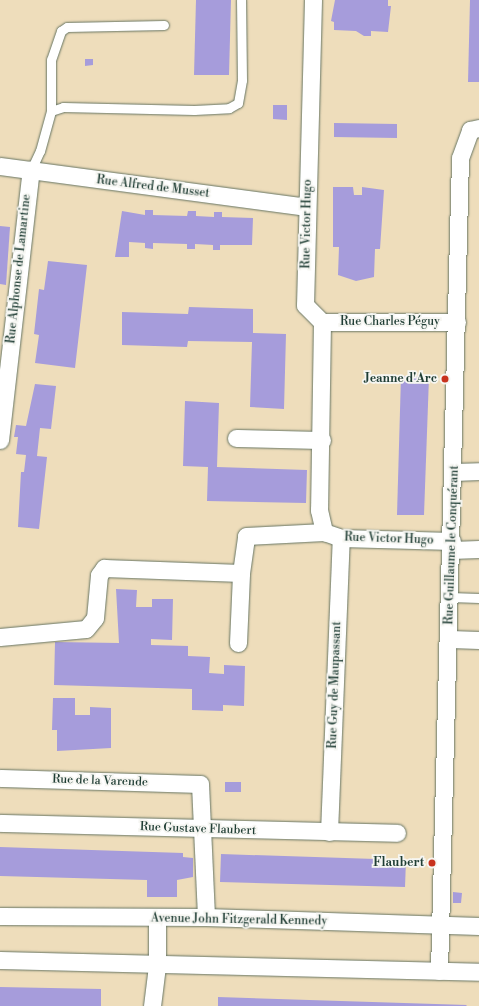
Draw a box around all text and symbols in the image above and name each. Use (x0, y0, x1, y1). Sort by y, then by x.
street label: Rue Alfred de Musset (96, 173, 210, 201)
street label: Rue Victor Hugo (299, 179, 315, 269)
street label: Rue Alphonse de Lamartine (4, 194, 34, 344)
street label: Rue Charles Péguy (340, 315, 440, 329)
place label: Jeanne d'Arc (365, 372, 437, 386)
marker: Jeanne d'Arc (440, 374, 450, 384)
street label: Rue Guillaume le Conquérant (442, 465, 462, 625)
street label: Rue Victor Hugo (344, 530, 434, 548)
street label: Rue Guy de Maupassant (326, 621, 344, 749)
street label: Rue de la Varende (52, 772, 148, 790)
street label: Rue Gustave Flaubert (140, 820, 256, 838)
place label: Flaubert (373, 856, 424, 870)
marker: Flaubert (427, 858, 437, 868)
street label: Avenue John Fitzgerald Kennedy (151, 911, 327, 929)

